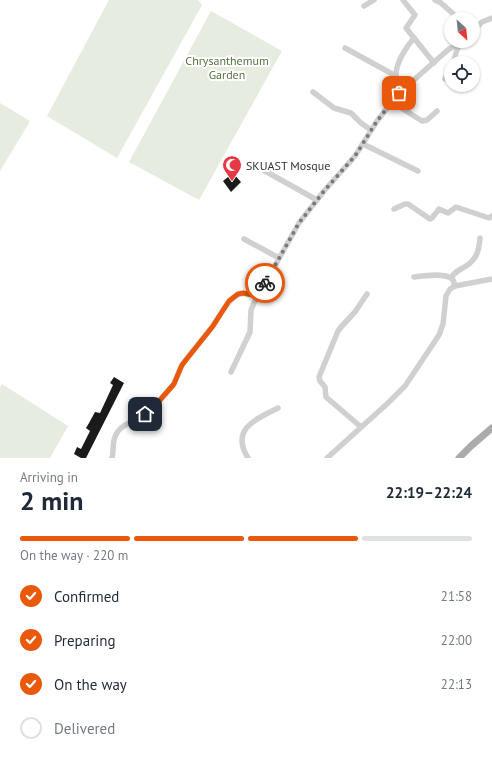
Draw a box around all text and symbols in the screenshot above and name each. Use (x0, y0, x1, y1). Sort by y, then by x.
north arrow (444, 12, 480, 48)
map controls (444, 12, 480, 92)
park label: Chrysanthemum Garden (185, 53, 269, 82)
button: locate (444, 56, 480, 92)
pin (382, 76, 416, 110)
icon: bag (388, 82, 410, 104)
mosque icon: SKUAST Mosque (221, 154, 243, 182)
place label: SKUAST Mosque (246, 158, 330, 173)
courier (245, 263, 285, 303)
icon: bike (254, 272, 276, 294)
pin (128, 397, 162, 431)
icon: home (134, 403, 156, 425)
text: Arriving in (20, 469, 78, 486)
text: 22:19–22:24 (386, 483, 472, 502)
text: 2 min (20, 484, 83, 517)
text: On the way · 220 m (20, 547, 128, 564)
icon: check (20, 585, 42, 607)
text: Confirmed (54, 587, 119, 606)
text: 21:58 (441, 588, 472, 605)
icon: check (20, 629, 42, 651)
text: Preparing (54, 631, 116, 650)
text: 22:00 (441, 632, 472, 649)
icon: check (20, 673, 42, 695)
text: On the way (54, 675, 127, 694)
text: 22:13 (441, 676, 472, 693)
text: Delivered (54, 719, 115, 738)

